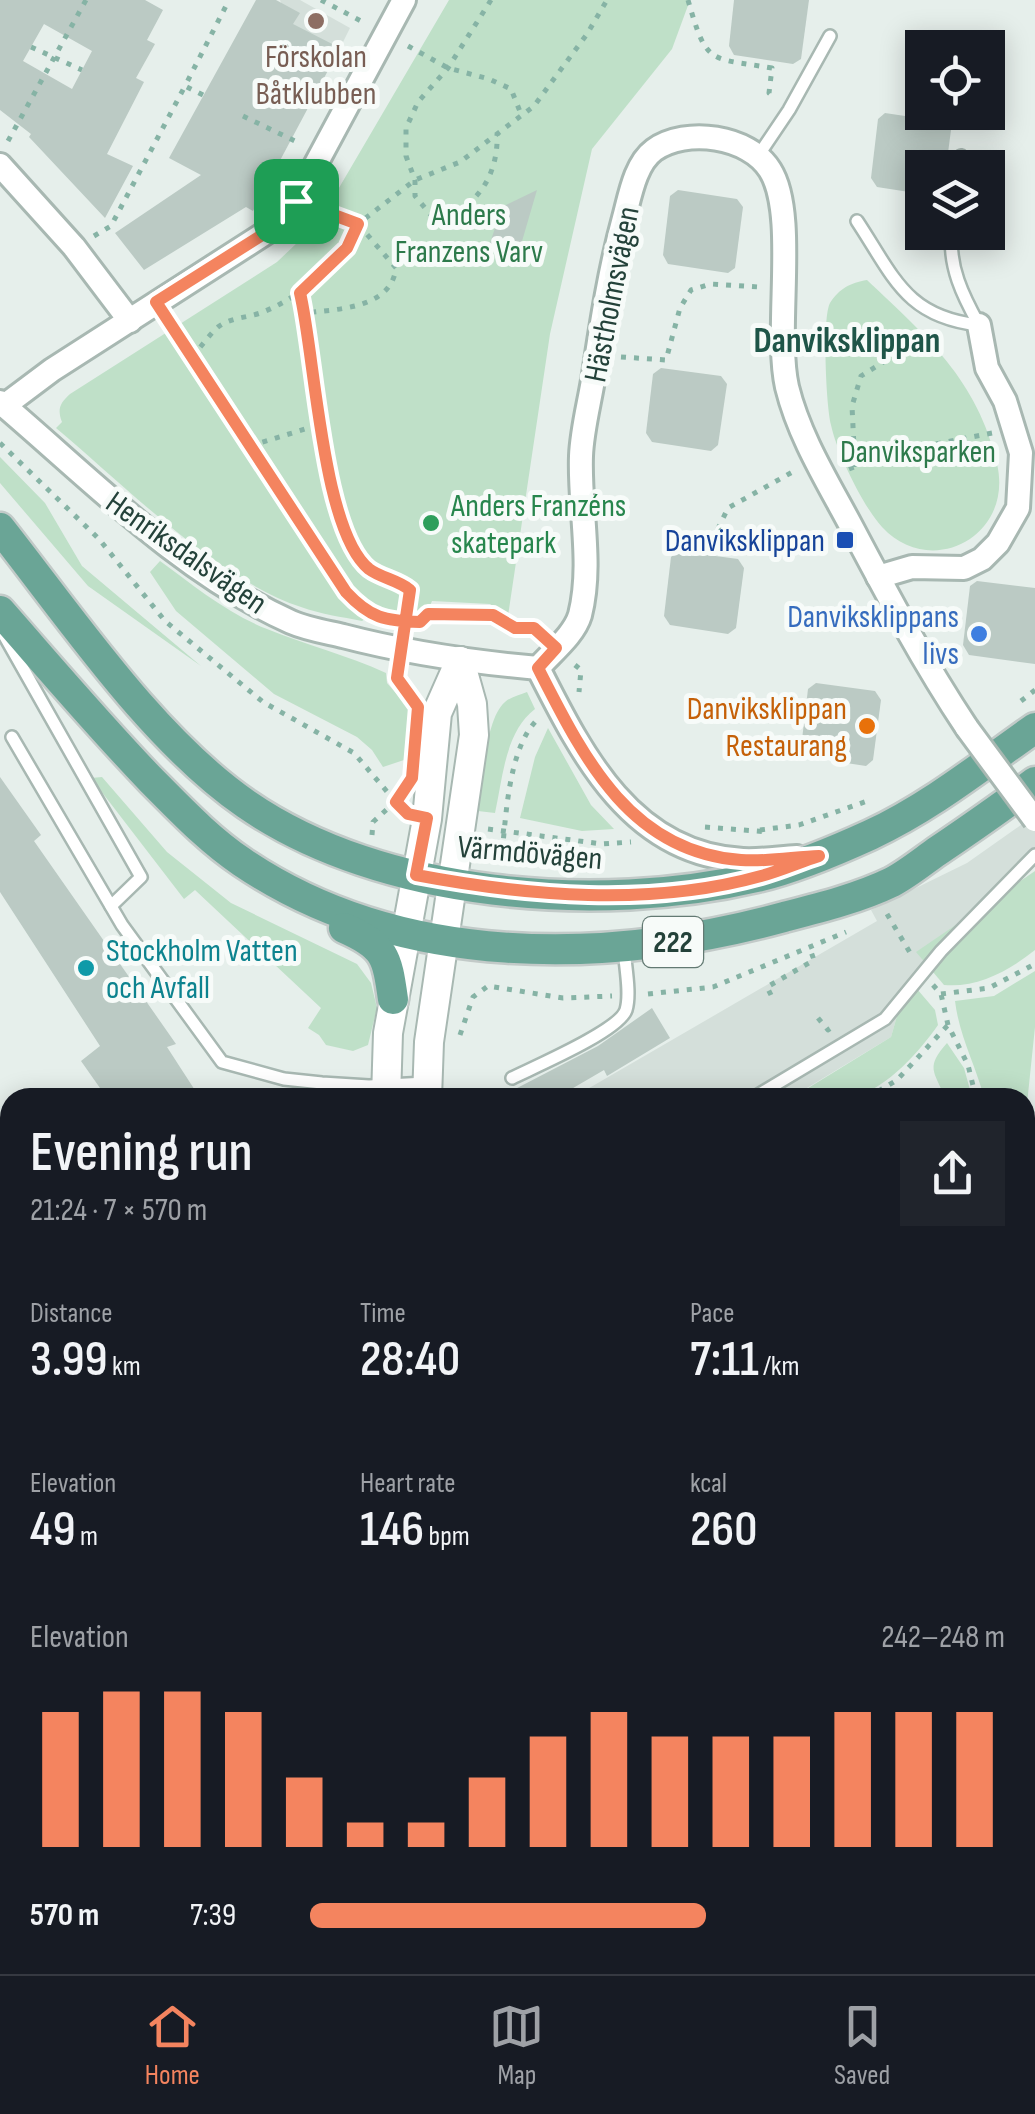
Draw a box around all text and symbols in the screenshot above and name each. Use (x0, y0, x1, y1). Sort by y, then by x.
marker: Förskolan Båtklubben (305, 10, 327, 32)
map controls (905, 30, 1005, 250)
button: locate (905, 30, 1005, 130)
place label: Förskolan Båtklubben (255, 38, 377, 114)
button: layers (905, 150, 1005, 250)
pin (254, 159, 339, 244)
icon: arrive (269, 174, 324, 229)
park label: Anders Franzens Varv (395, 196, 543, 272)
street label: Hästholmsvägen (576, 203, 649, 385)
district label: Danviksklippan (754, 320, 940, 363)
park label: Danviksparken (840, 433, 996, 472)
street label: Henriksdalsvägen (98, 483, 274, 623)
place label: Anders Franzéns skatepark (450, 487, 626, 563)
marker: Anders Franzéns skatepark (420, 512, 442, 534)
place label: Danviksklippan (665, 522, 825, 561)
marker: Danviksklippan (834, 529, 856, 551)
place label: Danviksklippans livs (787, 598, 959, 674)
marker: Danviksklippans livs (968, 623, 990, 645)
place label: Danviksklippan Restaurang (687, 690, 847, 766)
marker: Danviksklippan Restaurang (856, 715, 878, 737)
street label: Värmdövägen (456, 828, 604, 879)
road number: 222 (643, 917, 703, 967)
place label: Stockholm Vatten och Avfall (106, 932, 298, 1008)
marker: Stockholm Vatten och Avfall (75, 957, 97, 979)
text: Evening run (30, 1120, 253, 1187)
button: share (900, 1121, 1005, 1226)
text: 21:24 · 7 × 570 m (30, 1191, 207, 1230)
text: Distance (30, 1297, 113, 1330)
text: Time (360, 1297, 406, 1330)
text: Pace (690, 1297, 735, 1330)
text: 3.99 (30, 1330, 108, 1390)
text: 28:40 (360, 1330, 460, 1390)
text: 7:11 (690, 1330, 759, 1390)
text: km (108, 1350, 141, 1383)
text: /km (759, 1350, 800, 1383)
text: Elevation (30, 1467, 116, 1500)
text: Heart rate (360, 1467, 456, 1500)
text: kcal (690, 1467, 727, 1500)
text: 49 (30, 1500, 75, 1560)
text: 146 (360, 1500, 424, 1560)
text: 260 (690, 1500, 757, 1560)
text: m (75, 1520, 98, 1553)
text: bpm (424, 1520, 470, 1553)
text: Elevation (30, 1618, 129, 1657)
text: 242–248 m (881, 1618, 1005, 1657)
text: 570 m (30, 1896, 99, 1935)
text: 7:39 (190, 1896, 236, 1935)
tab: Home (145, 1999, 200, 2092)
tab: Map (489, 1999, 544, 2092)
tab: Saved (834, 1999, 890, 2092)

